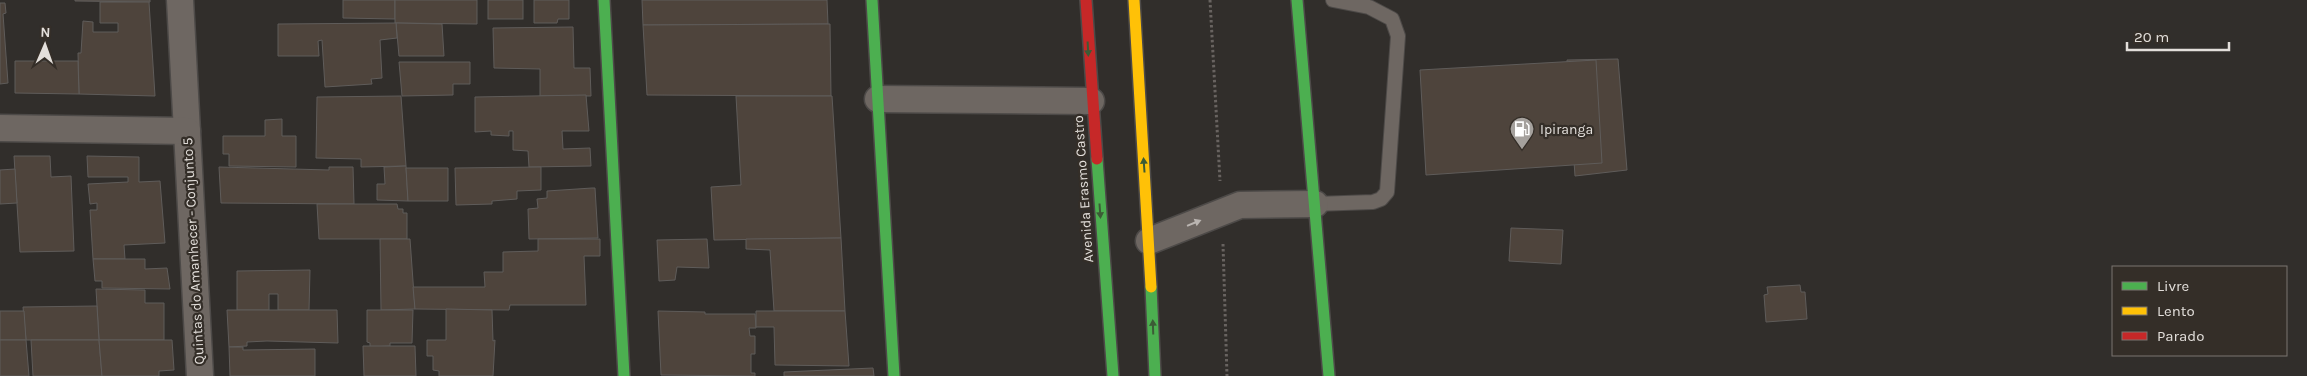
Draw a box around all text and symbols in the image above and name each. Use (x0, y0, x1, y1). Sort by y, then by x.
north arrow (20, 20, 70, 70)
scale bar (2127, 20, 2230, 52)
text: N (40, 24, 51, 41)
text: 20 m (2134, 28, 2169, 46)
one-way arrow (1085, 41, 1093, 57)
street label: Avenida Erasmo Castro (1070, 115, 1097, 263)
fuel station icon: Ipiranga (1509, 116, 1535, 150)
place label: Ipiranga (1540, 121, 1593, 138)
street label: Quintas do Amanhecer - Conjunto 5 (179, 137, 208, 365)
one-way arrow (1140, 157, 1148, 173)
one-way arrow (1096, 203, 1104, 219)
one-way arrow (1187, 219, 1202, 227)
legend (2112, 266, 2287, 356)
text: Livre (2157, 277, 2189, 295)
text: Lento (2157, 302, 2195, 320)
one-way arrow (1148, 319, 1156, 335)
text: Parado (2157, 327, 2204, 345)

